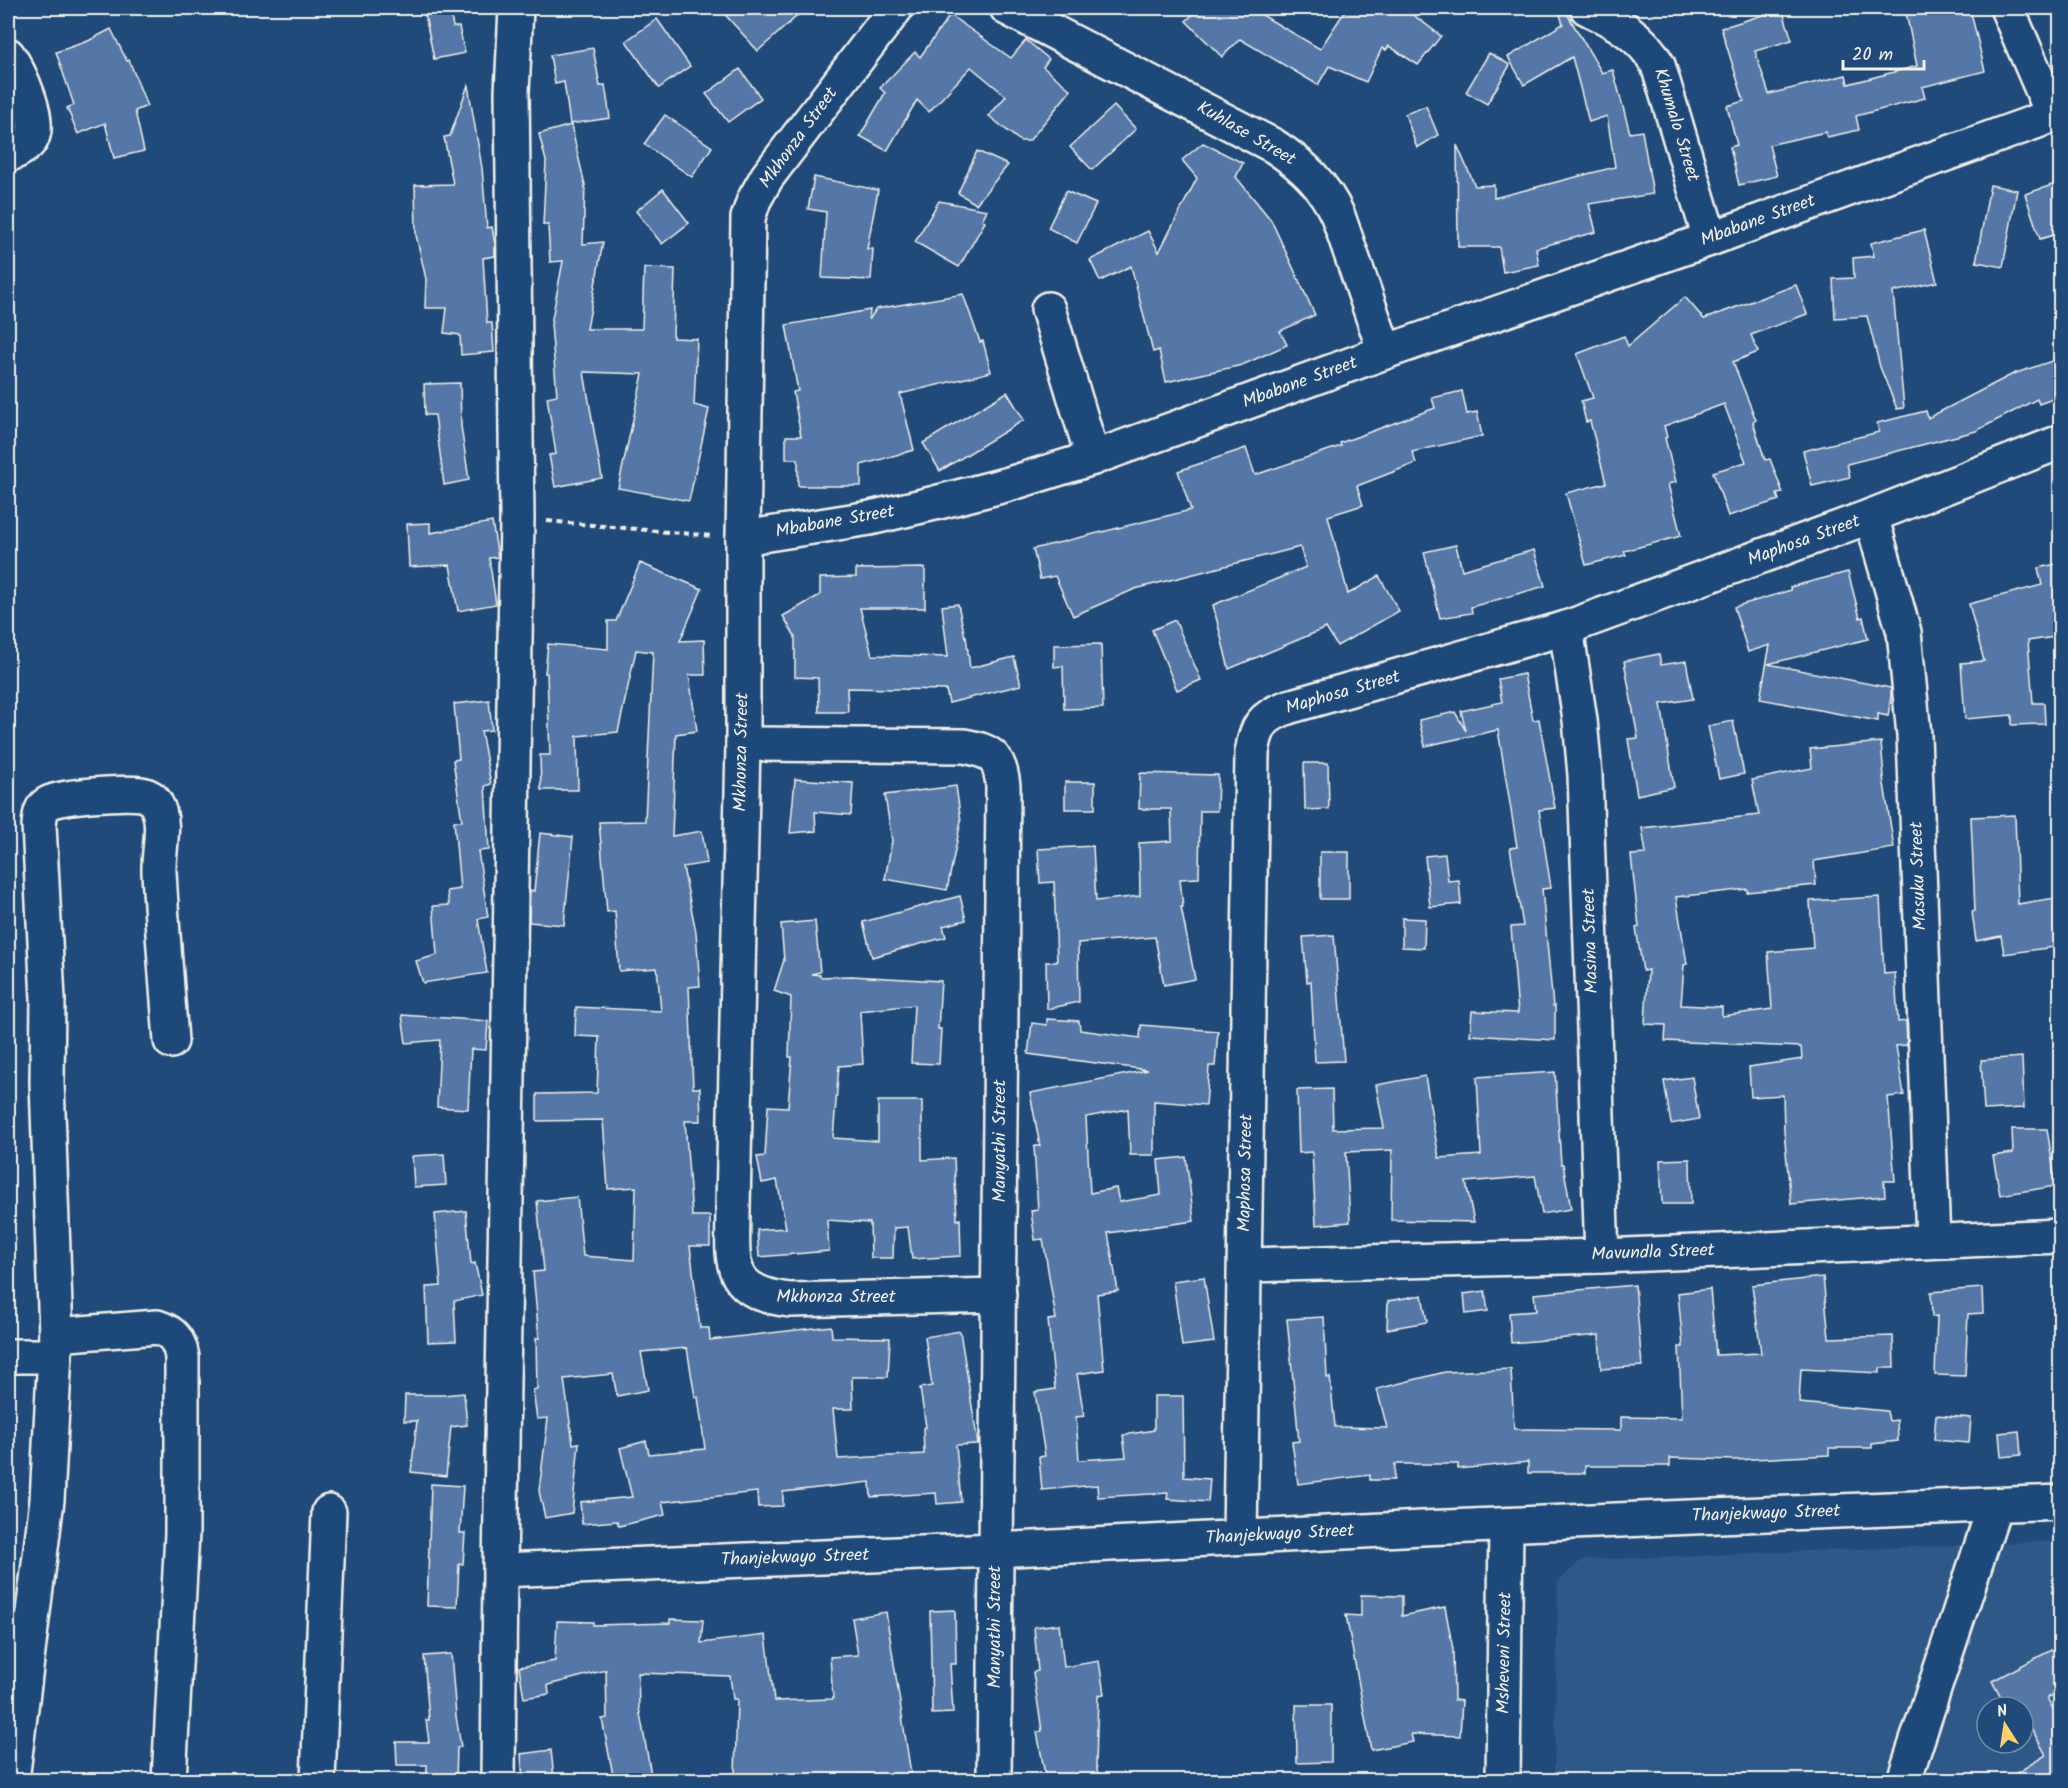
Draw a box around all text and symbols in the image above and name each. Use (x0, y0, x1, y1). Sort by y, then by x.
scale bar (1843, 33, 1924, 71)
text: 20 m (1852, 41, 1893, 70)
street label: Khumalo Street (1645, 65, 1707, 186)
street label: Mkhonza Street (752, 80, 846, 195)
street label: Kuhlase Street (1191, 94, 1302, 175)
street label: Mbabane Street (1696, 186, 1821, 255)
street label: Mbabane Street (1238, 348, 1363, 417)
street label: Mbabane Street (773, 497, 898, 547)
street label: Maphosa Street (1744, 507, 1865, 575)
street label: Maphosa Street (1282, 663, 1405, 723)
street label: Mkhonza Street (726, 691, 758, 812)
street label: Masuku Street (1903, 820, 1935, 931)
street label: Masina Street (1575, 887, 1607, 994)
street label: Manyathi Street (986, 1079, 1015, 1202)
street label: Maphosa Street (1230, 1113, 1262, 1232)
street label: Mavundla Street (1591, 1236, 1716, 1270)
street label: Mkhonza Street (776, 1283, 897, 1312)
street label: Thanjekwayo Street (1691, 1497, 1842, 1531)
street label: Thanjekwayo Street (1205, 1517, 1356, 1553)
street label: Thanjekwayo Street (720, 1541, 871, 1575)
street label: Manyathi Street (981, 1565, 1010, 1688)
street label: Msheveni Street (1489, 1591, 1521, 1714)
north arrow (1975, 1695, 2035, 1755)
text: N (1995, 1699, 2010, 1725)

